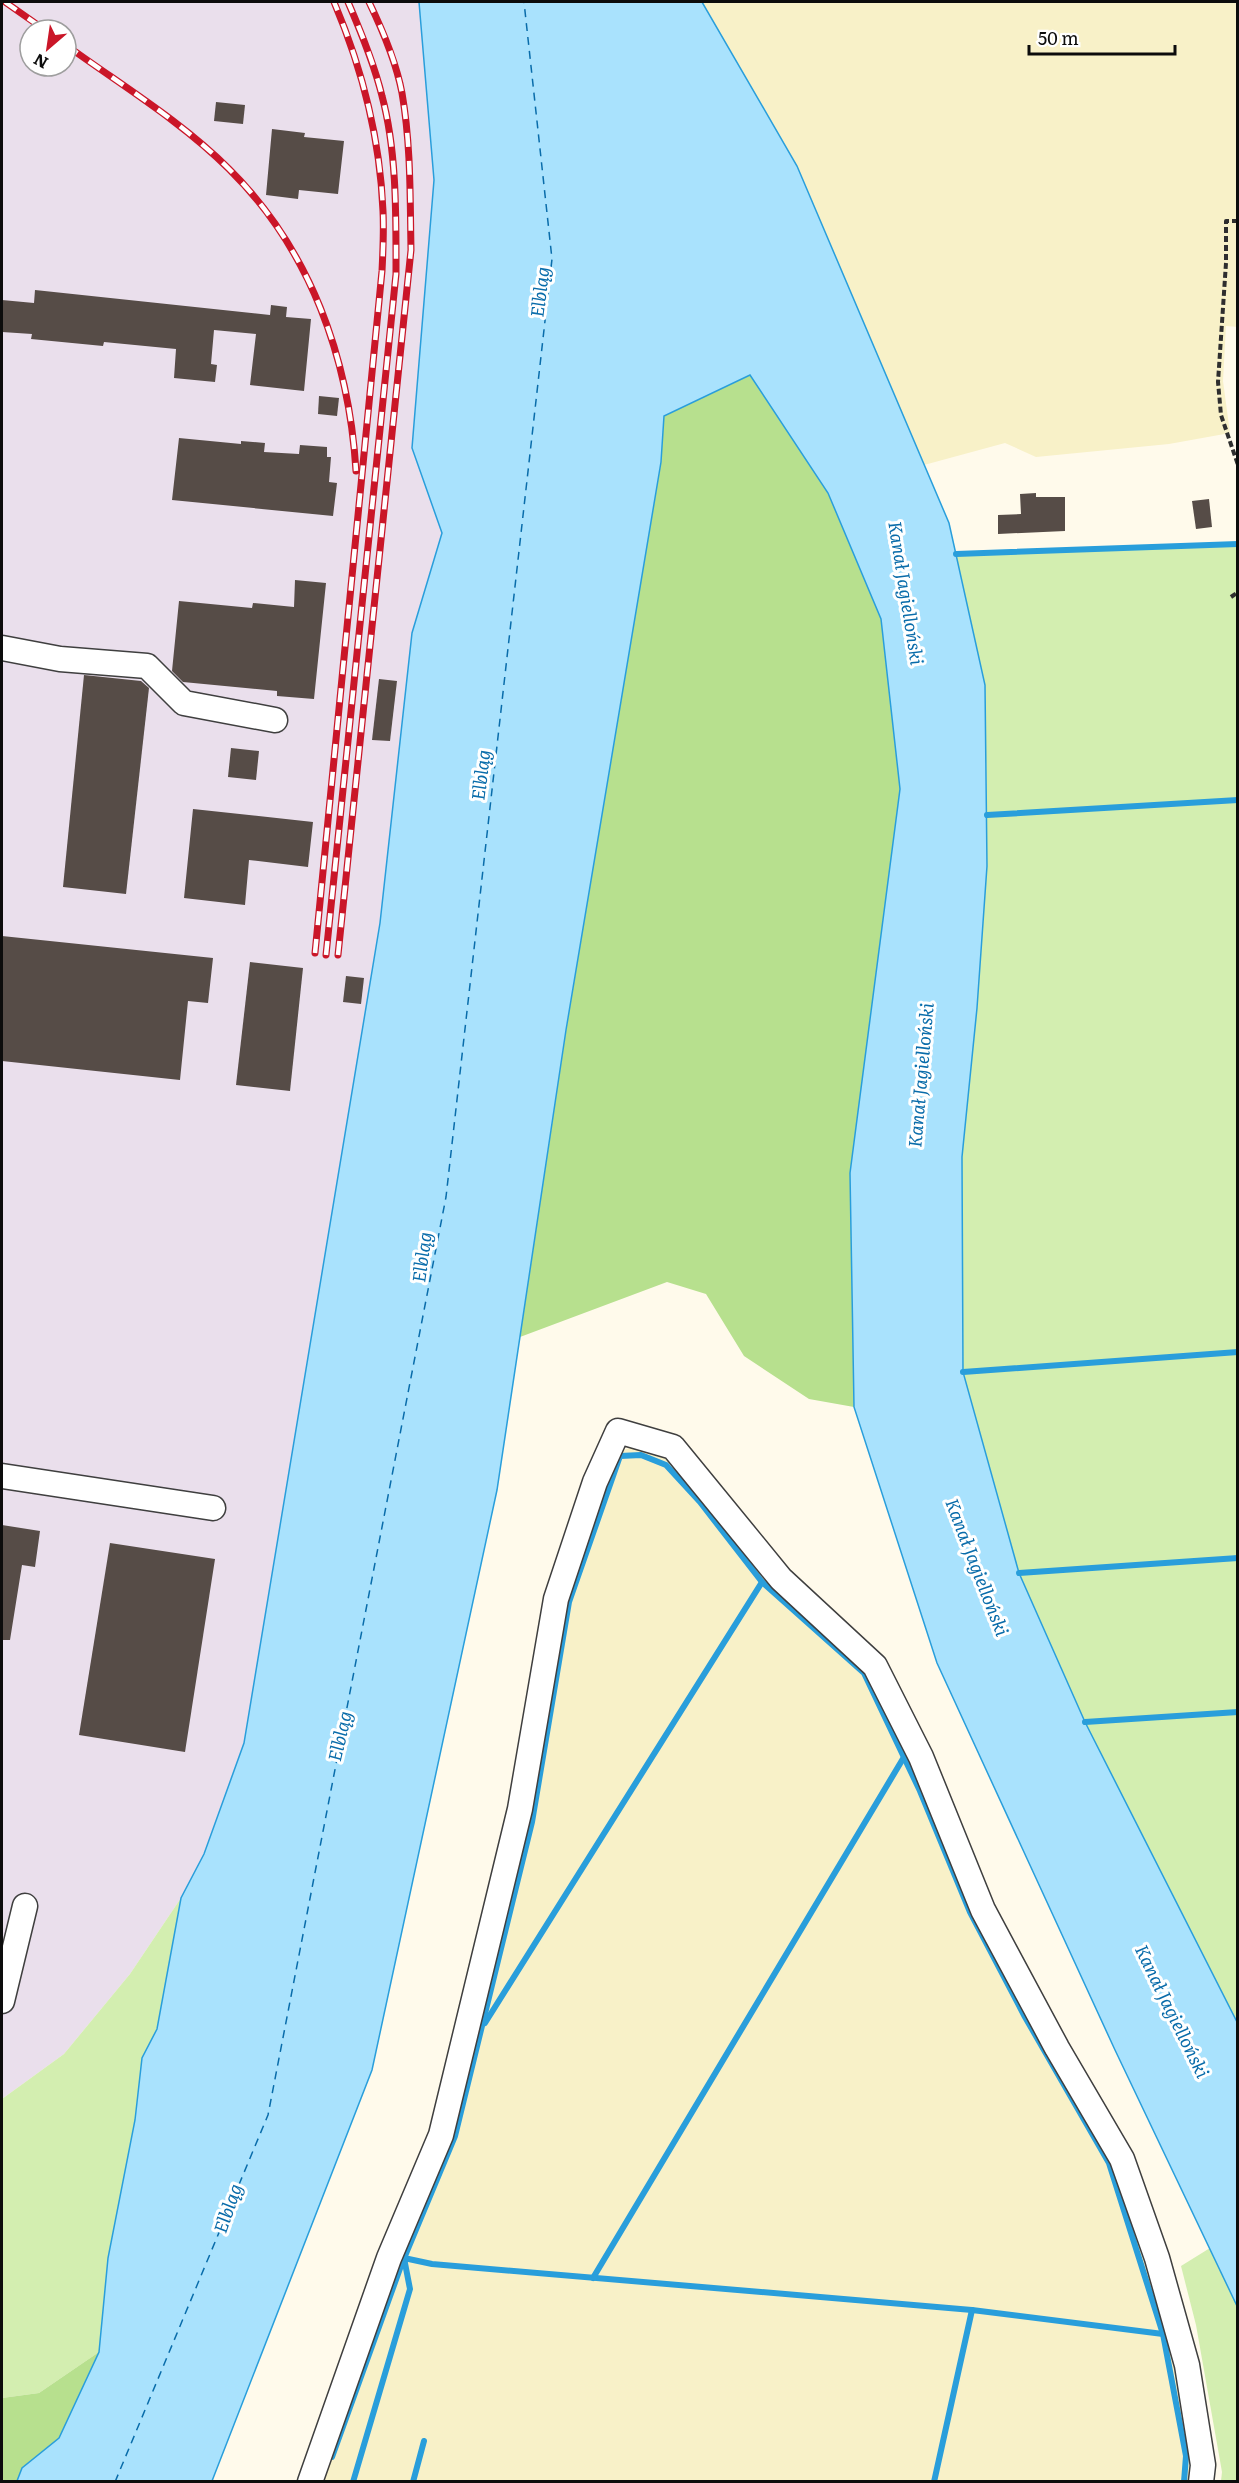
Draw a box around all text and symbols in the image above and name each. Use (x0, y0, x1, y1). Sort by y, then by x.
north arrow (18, 18, 78, 78)
scale bar (1029, 18, 1174, 56)
text: 50 m (1038, 24, 1079, 51)
text: N (29, 48, 52, 76)
water label: Elbląg (523, 265, 555, 319)
water label: Kanał Jagielloński (882, 519, 932, 667)
water label: Elbląg (464, 748, 496, 802)
water label: Kanał Jagielloński (900, 1001, 940, 1149)
water label: Elbląg (404, 1230, 438, 1284)
water label: Kanał Jagielloński (939, 1494, 1017, 1640)
water label: Elbląg (320, 1708, 358, 1764)
water label: Kanał Jagielloński (1129, 1940, 1217, 2083)
water label: Elbląg (206, 2180, 248, 2236)

